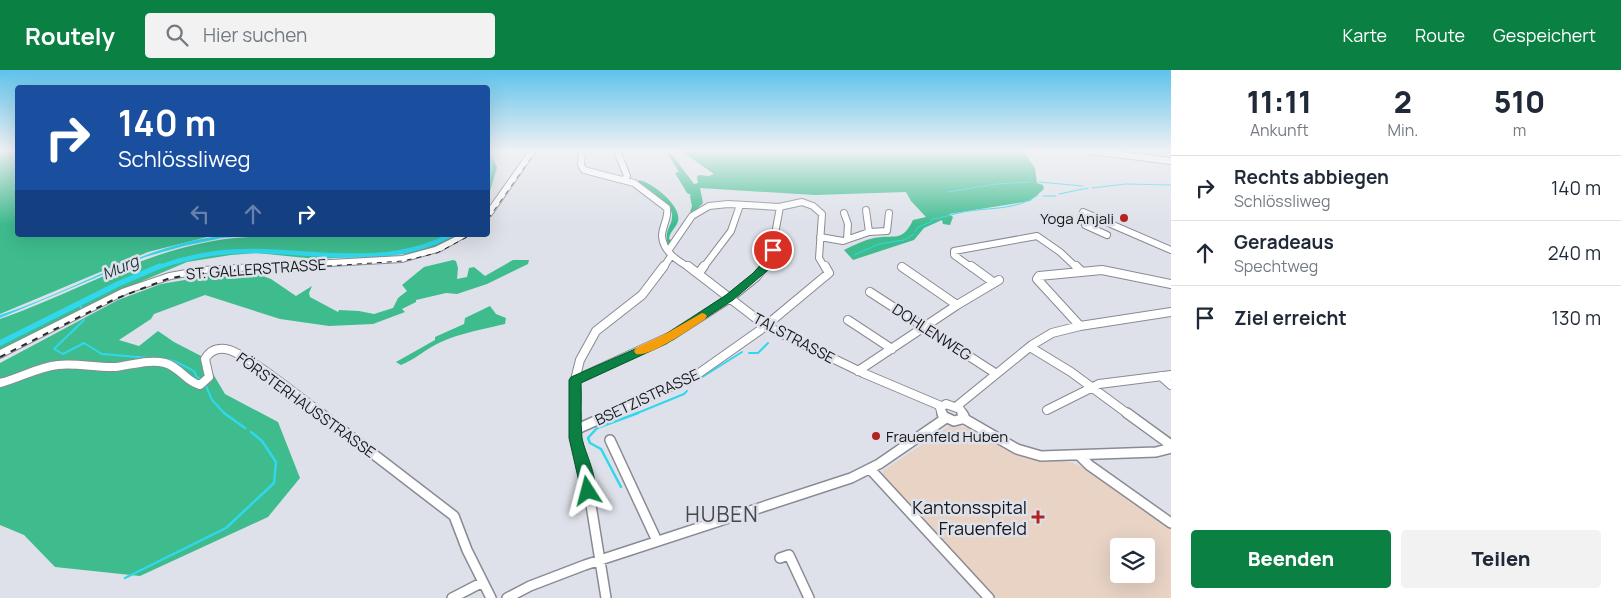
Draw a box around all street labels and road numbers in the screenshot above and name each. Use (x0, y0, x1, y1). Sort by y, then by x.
street label: ST. GALLERSTRASSE (185, 254, 327, 284)
street label: DOHLENWEG (888, 299, 976, 366)
street label: TALSTRASSE (749, 308, 839, 368)
street label: FÖRSTERHAUSSTRASSE (232, 347, 380, 463)
street label: BSETZISTRASSE (591, 364, 703, 430)

